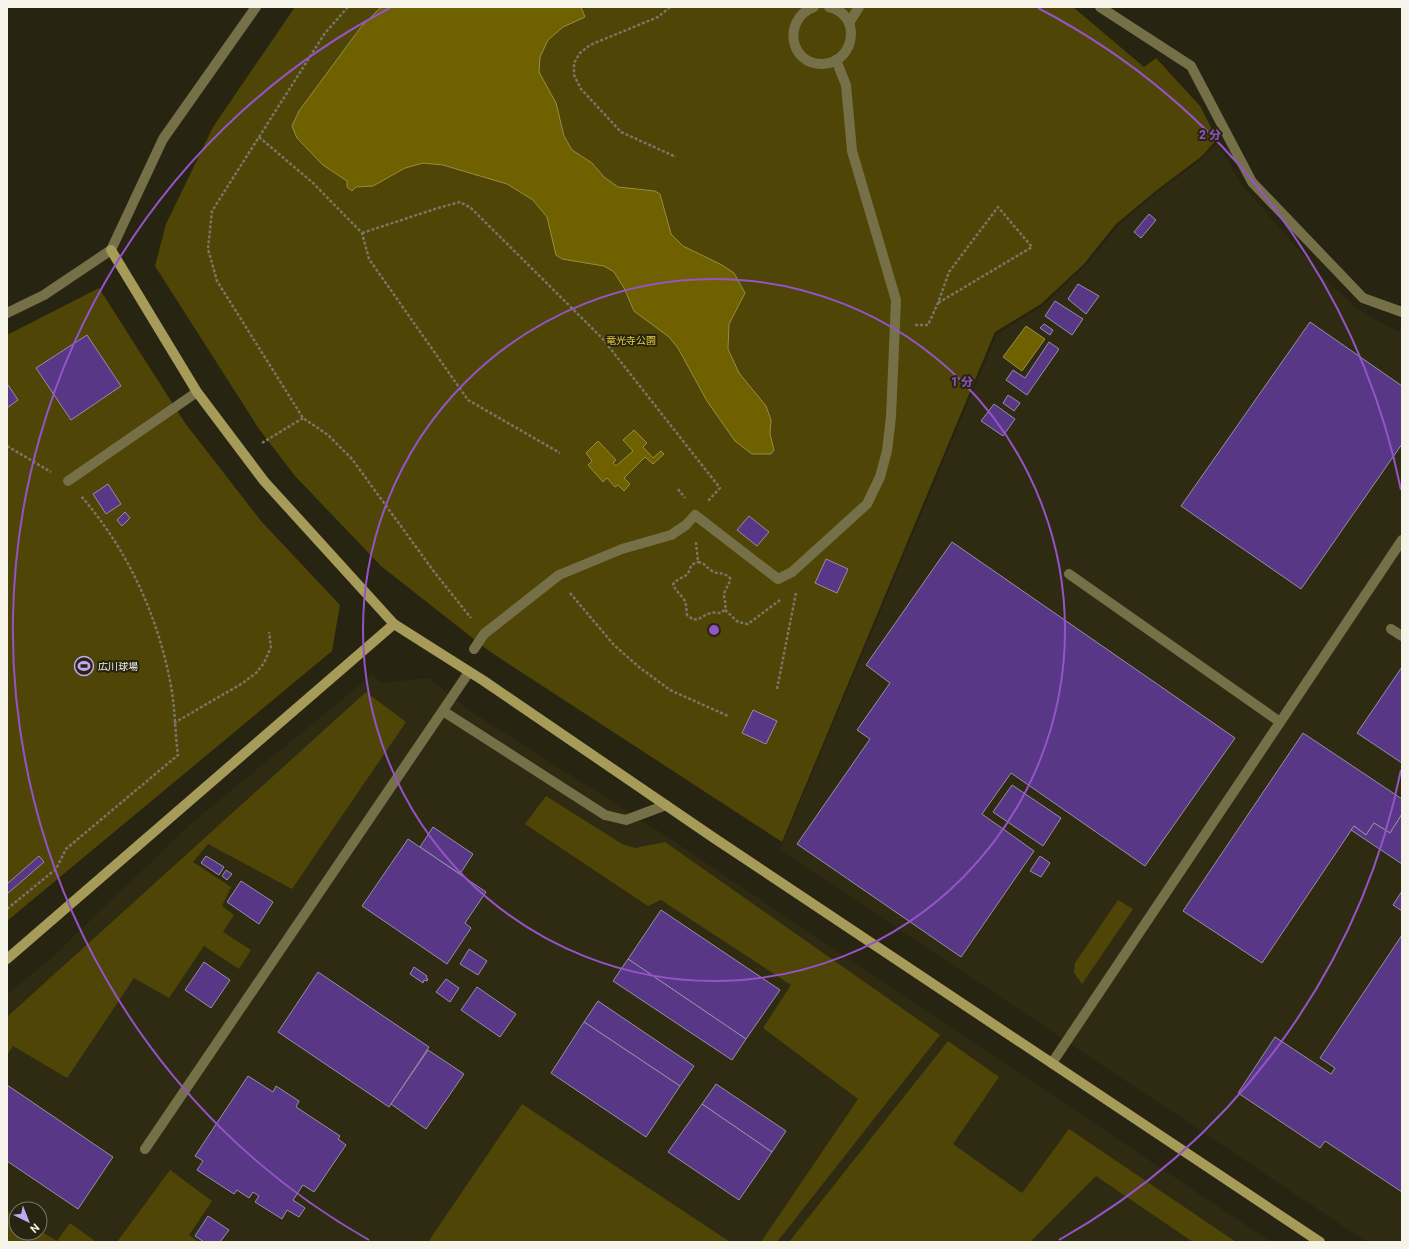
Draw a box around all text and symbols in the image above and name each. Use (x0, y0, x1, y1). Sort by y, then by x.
text: 2 分 (1199, 128, 1221, 142)
park label: 竜光寺公園 (606, 335, 656, 346)
text: 1 分 (951, 375, 973, 389)
centre of rings (707, 623, 721, 637)
sports icon: 広川球場 (73, 655, 95, 677)
place label: 広川球場 (98, 661, 138, 672)
north arrow (8, 1201, 48, 1241)
text: N (27, 1221, 42, 1236)

